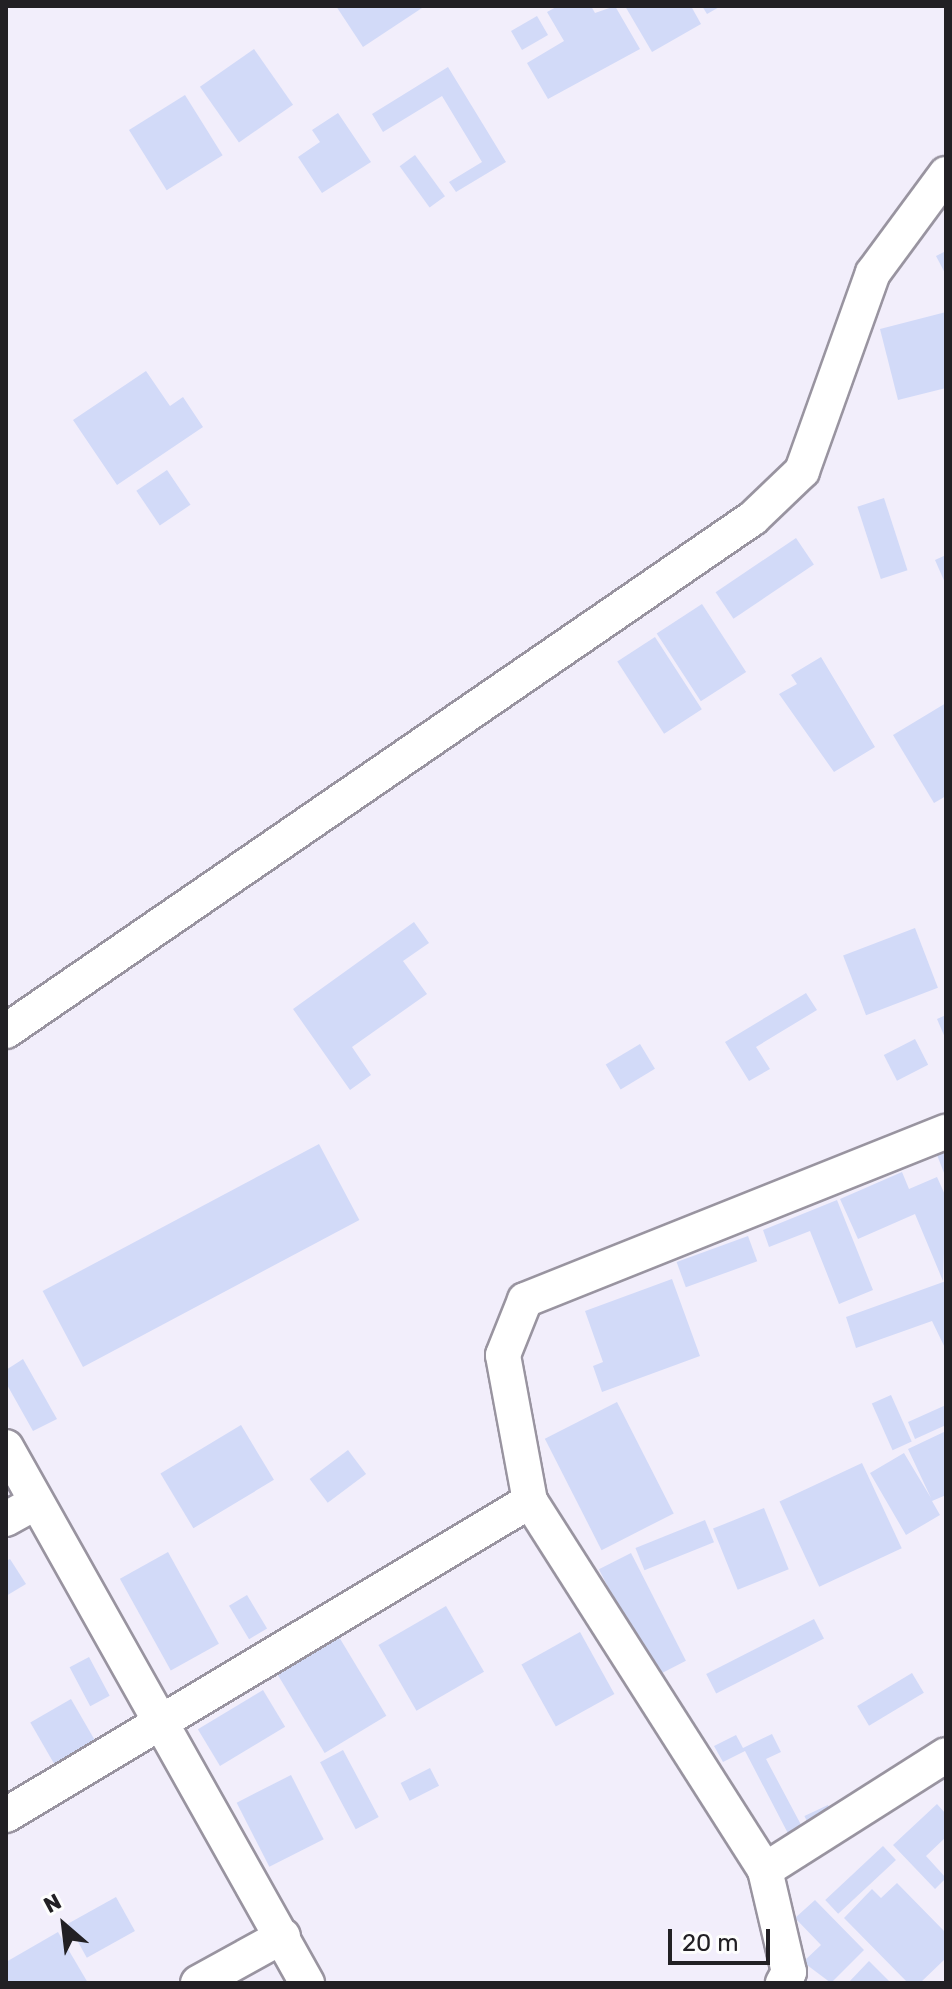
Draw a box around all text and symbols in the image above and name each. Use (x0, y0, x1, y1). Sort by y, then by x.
north arrow (24, 1885, 104, 1965)
text: N (39, 1888, 66, 1919)
scale bar (672, 1913, 774, 1963)
text: 20 m (682, 1929, 739, 1957)

